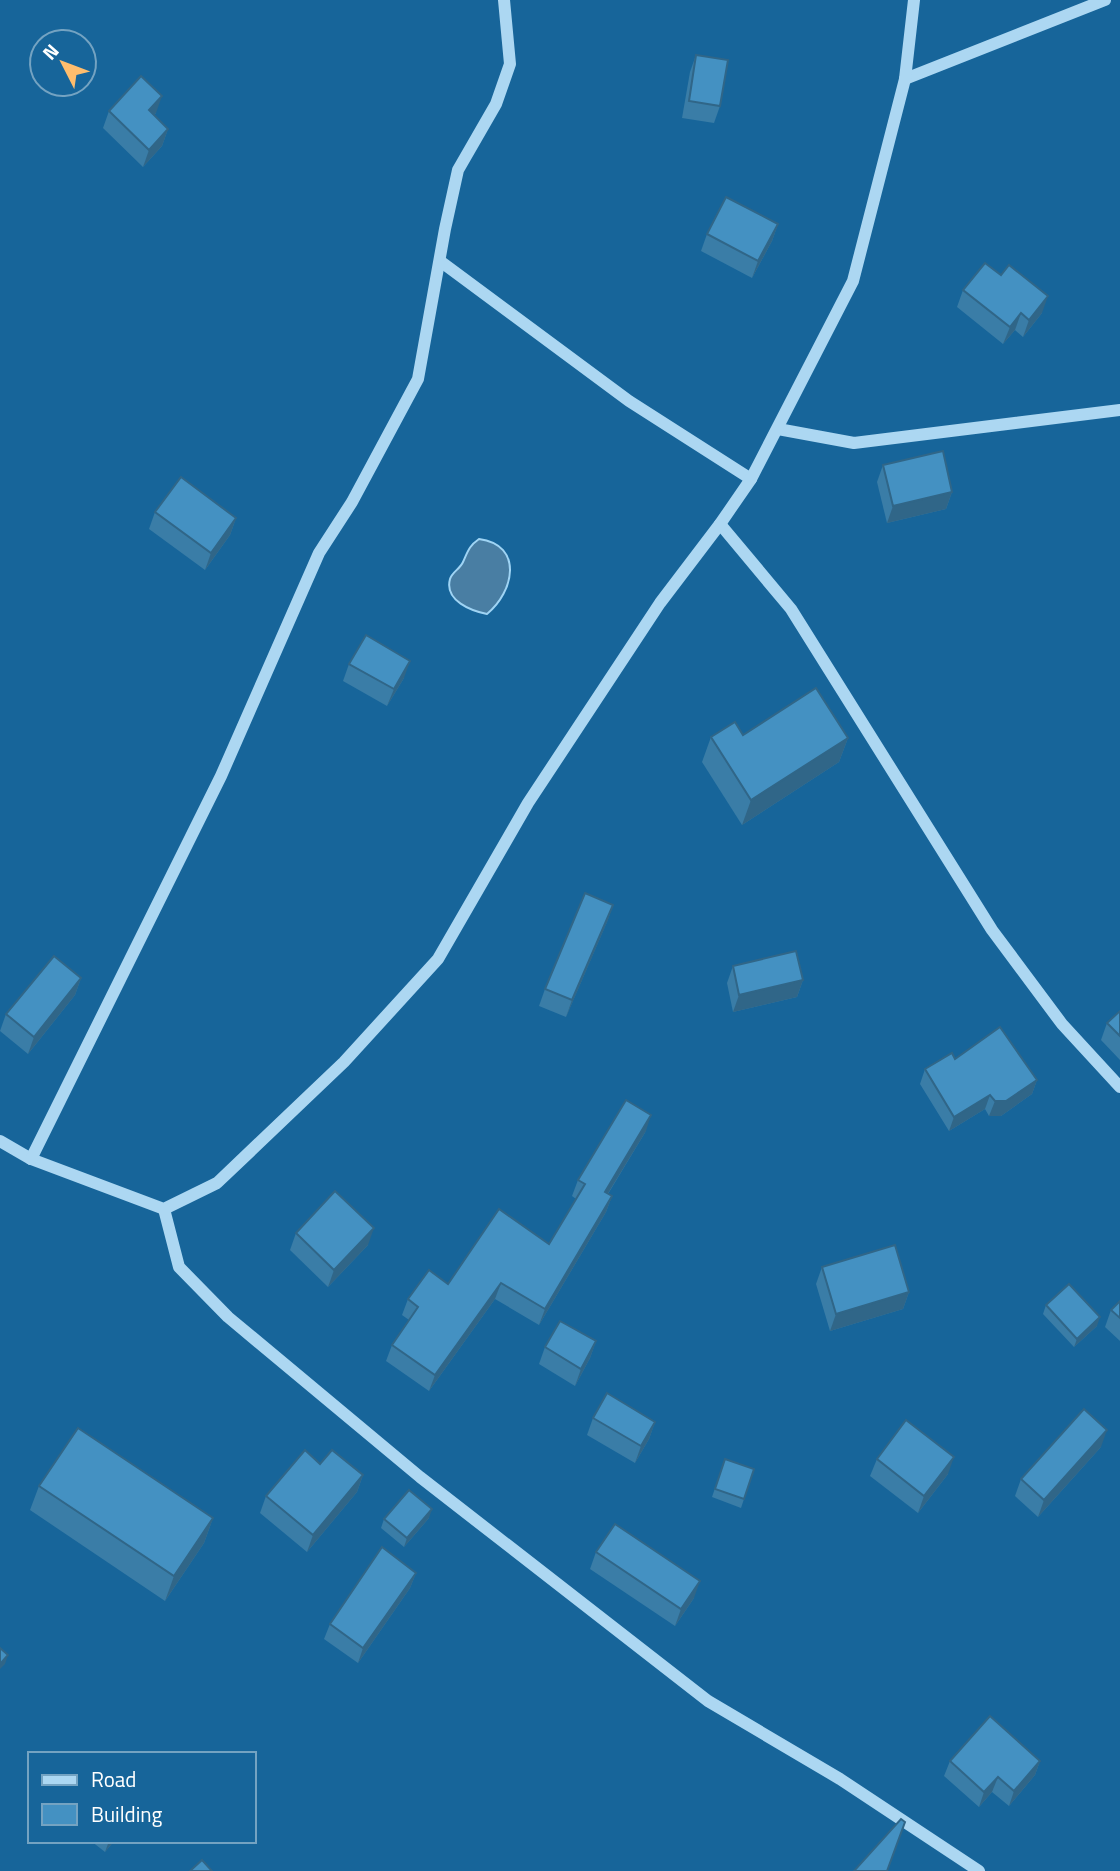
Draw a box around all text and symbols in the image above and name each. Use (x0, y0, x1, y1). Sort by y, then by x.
north arrow (28, 28, 98, 98)
text: N (35, 37, 65, 66)
legend (28, 1752, 256, 1843)
text: Road (91, 1763, 136, 1795)
text: Building (91, 1798, 163, 1830)

